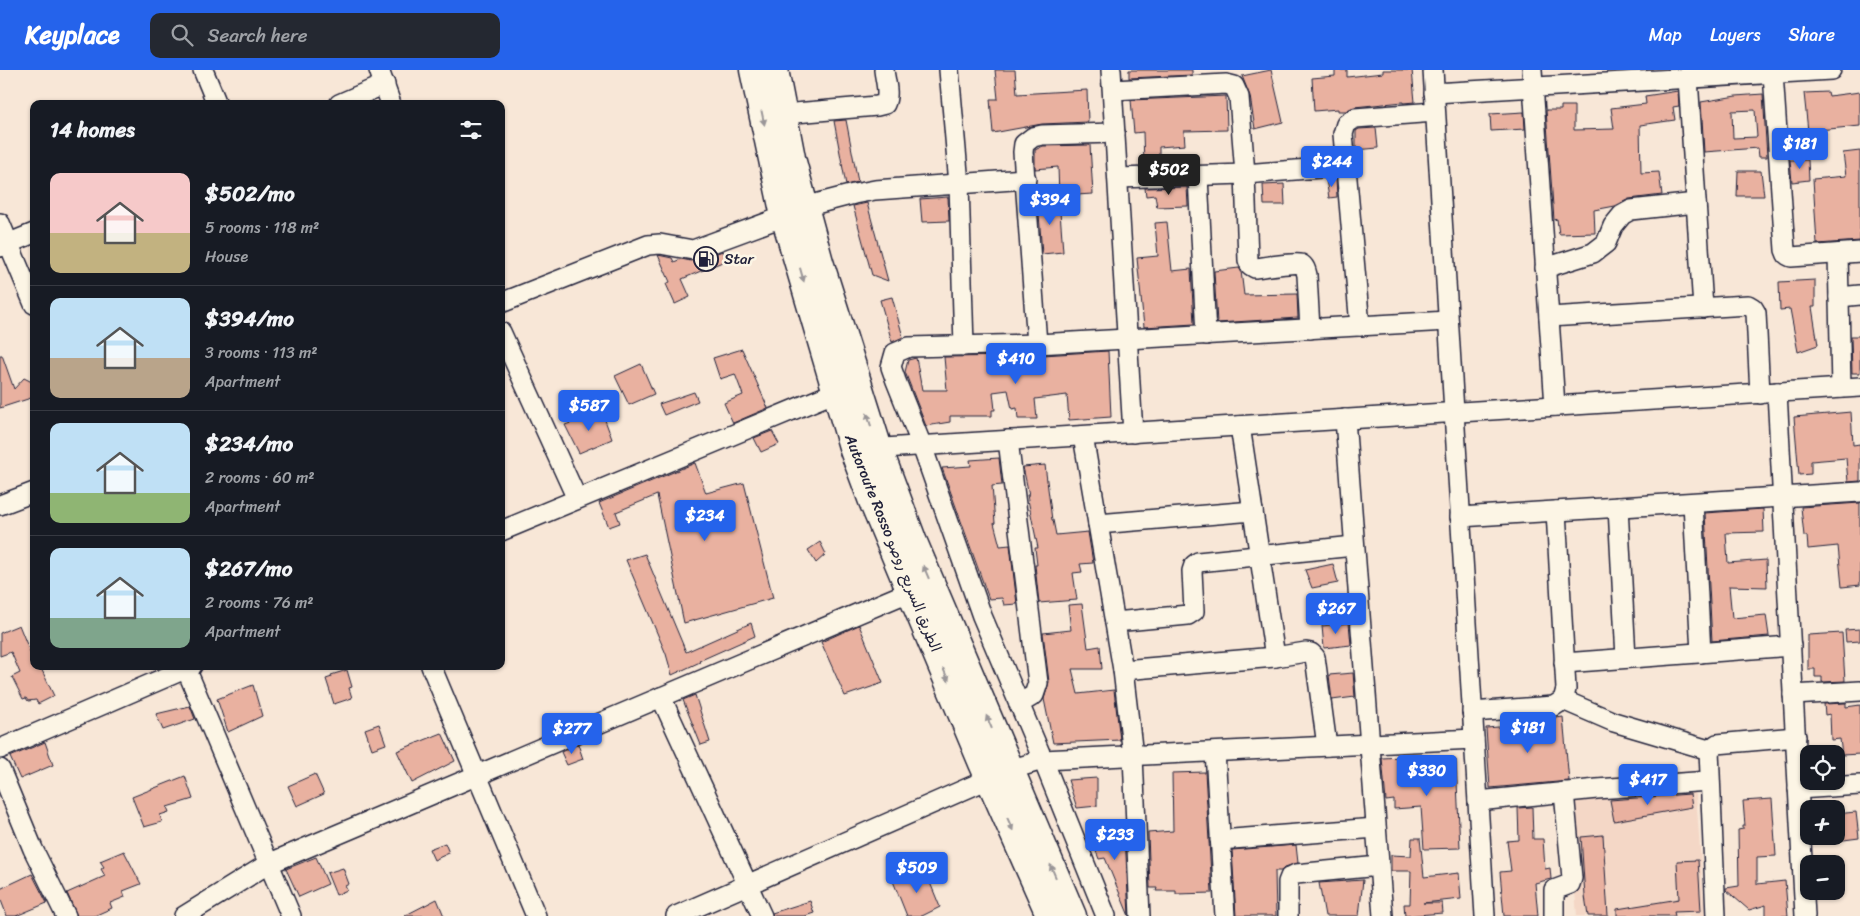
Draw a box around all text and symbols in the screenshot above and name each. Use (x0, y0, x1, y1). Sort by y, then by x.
search box (150, 13, 500, 58)
text: Keyplace (25, 14, 120, 56)
text: Search here (208, 19, 308, 52)
text: Map (1649, 19, 1682, 51)
text: Layers (1710, 19, 1761, 51)
text: Share (1789, 19, 1835, 51)
icon: search (168, 21, 196, 49)
one-way arrow (759, 110, 767, 125)
text: 14 homes (50, 111, 135, 149)
icon: filters (457, 116, 485, 144)
pin: $181 (1770, 128, 1830, 170)
text: $181 (1783, 129, 1817, 158)
pin: $244 (1302, 146, 1362, 188)
text: $244 (1312, 147, 1352, 176)
pin: $502 (1139, 154, 1199, 196)
text: $502 (1149, 155, 1189, 184)
text: $502/mo (205, 175, 295, 213)
pin: $394 (1020, 184, 1080, 226)
text: $394 (1030, 185, 1070, 214)
icon: home (90, 193, 150, 253)
text: 5 rooms · 118 m² (205, 213, 319, 242)
text: House (205, 242, 248, 271)
fuel station icon: Star (693, 246, 719, 272)
place label: Star (724, 246, 755, 272)
one-way arrow (799, 268, 807, 283)
text: $394/mo (205, 300, 294, 338)
icon: home (90, 318, 150, 378)
text: 3 rooms · 113 m² (205, 338, 317, 367)
pin: $410 (986, 342, 1046, 385)
text: $410 (997, 344, 1035, 373)
text: Apartment (205, 367, 281, 396)
pin: $587 (559, 390, 619, 432)
text: $587 (569, 391, 609, 420)
one-way arrow (865, 412, 873, 427)
text: $234/mo (205, 425, 293, 463)
street label: Autoroute Rosso الطريق السريع روصو (837, 429, 949, 656)
icon: home (90, 443, 150, 503)
text: 2 rooms · 60 m² (205, 463, 315, 492)
text: Apartment (205, 492, 281, 521)
pin: $234 (675, 500, 735, 542)
text: $234 (686, 501, 724, 530)
text: $267/mo (205, 550, 292, 588)
one-way arrow (921, 565, 929, 579)
icon: home (90, 568, 150, 628)
text: 2 rooms · 76 m² (205, 588, 314, 617)
pin: $267 (1306, 592, 1366, 635)
text: $267 (1317, 594, 1355, 623)
text: Apartment (205, 617, 281, 646)
one-way arrow (943, 668, 951, 682)
pin: $277 (542, 712, 602, 755)
pin: $181 (1498, 712, 1558, 754)
text: $181 (1511, 713, 1545, 742)
text: $277 (553, 714, 591, 743)
one-way arrow (984, 715, 992, 729)
map controls (1800, 745, 1845, 900)
button: locate (1800, 745, 1845, 790)
pin: $330 (1397, 754, 1457, 797)
text: $330 (1408, 756, 1446, 785)
pin: $417 (1618, 764, 1678, 806)
text: $417 (1630, 765, 1666, 794)
button: + (1800, 800, 1845, 845)
one-way arrow (1007, 817, 1015, 831)
pin: $233 (1085, 818, 1145, 861)
text: $233 (1096, 820, 1134, 849)
pin: $509 (887, 852, 947, 894)
text: $509 (897, 853, 937, 882)
button: − (1800, 855, 1845, 900)
one-way arrow (1048, 864, 1056, 878)

